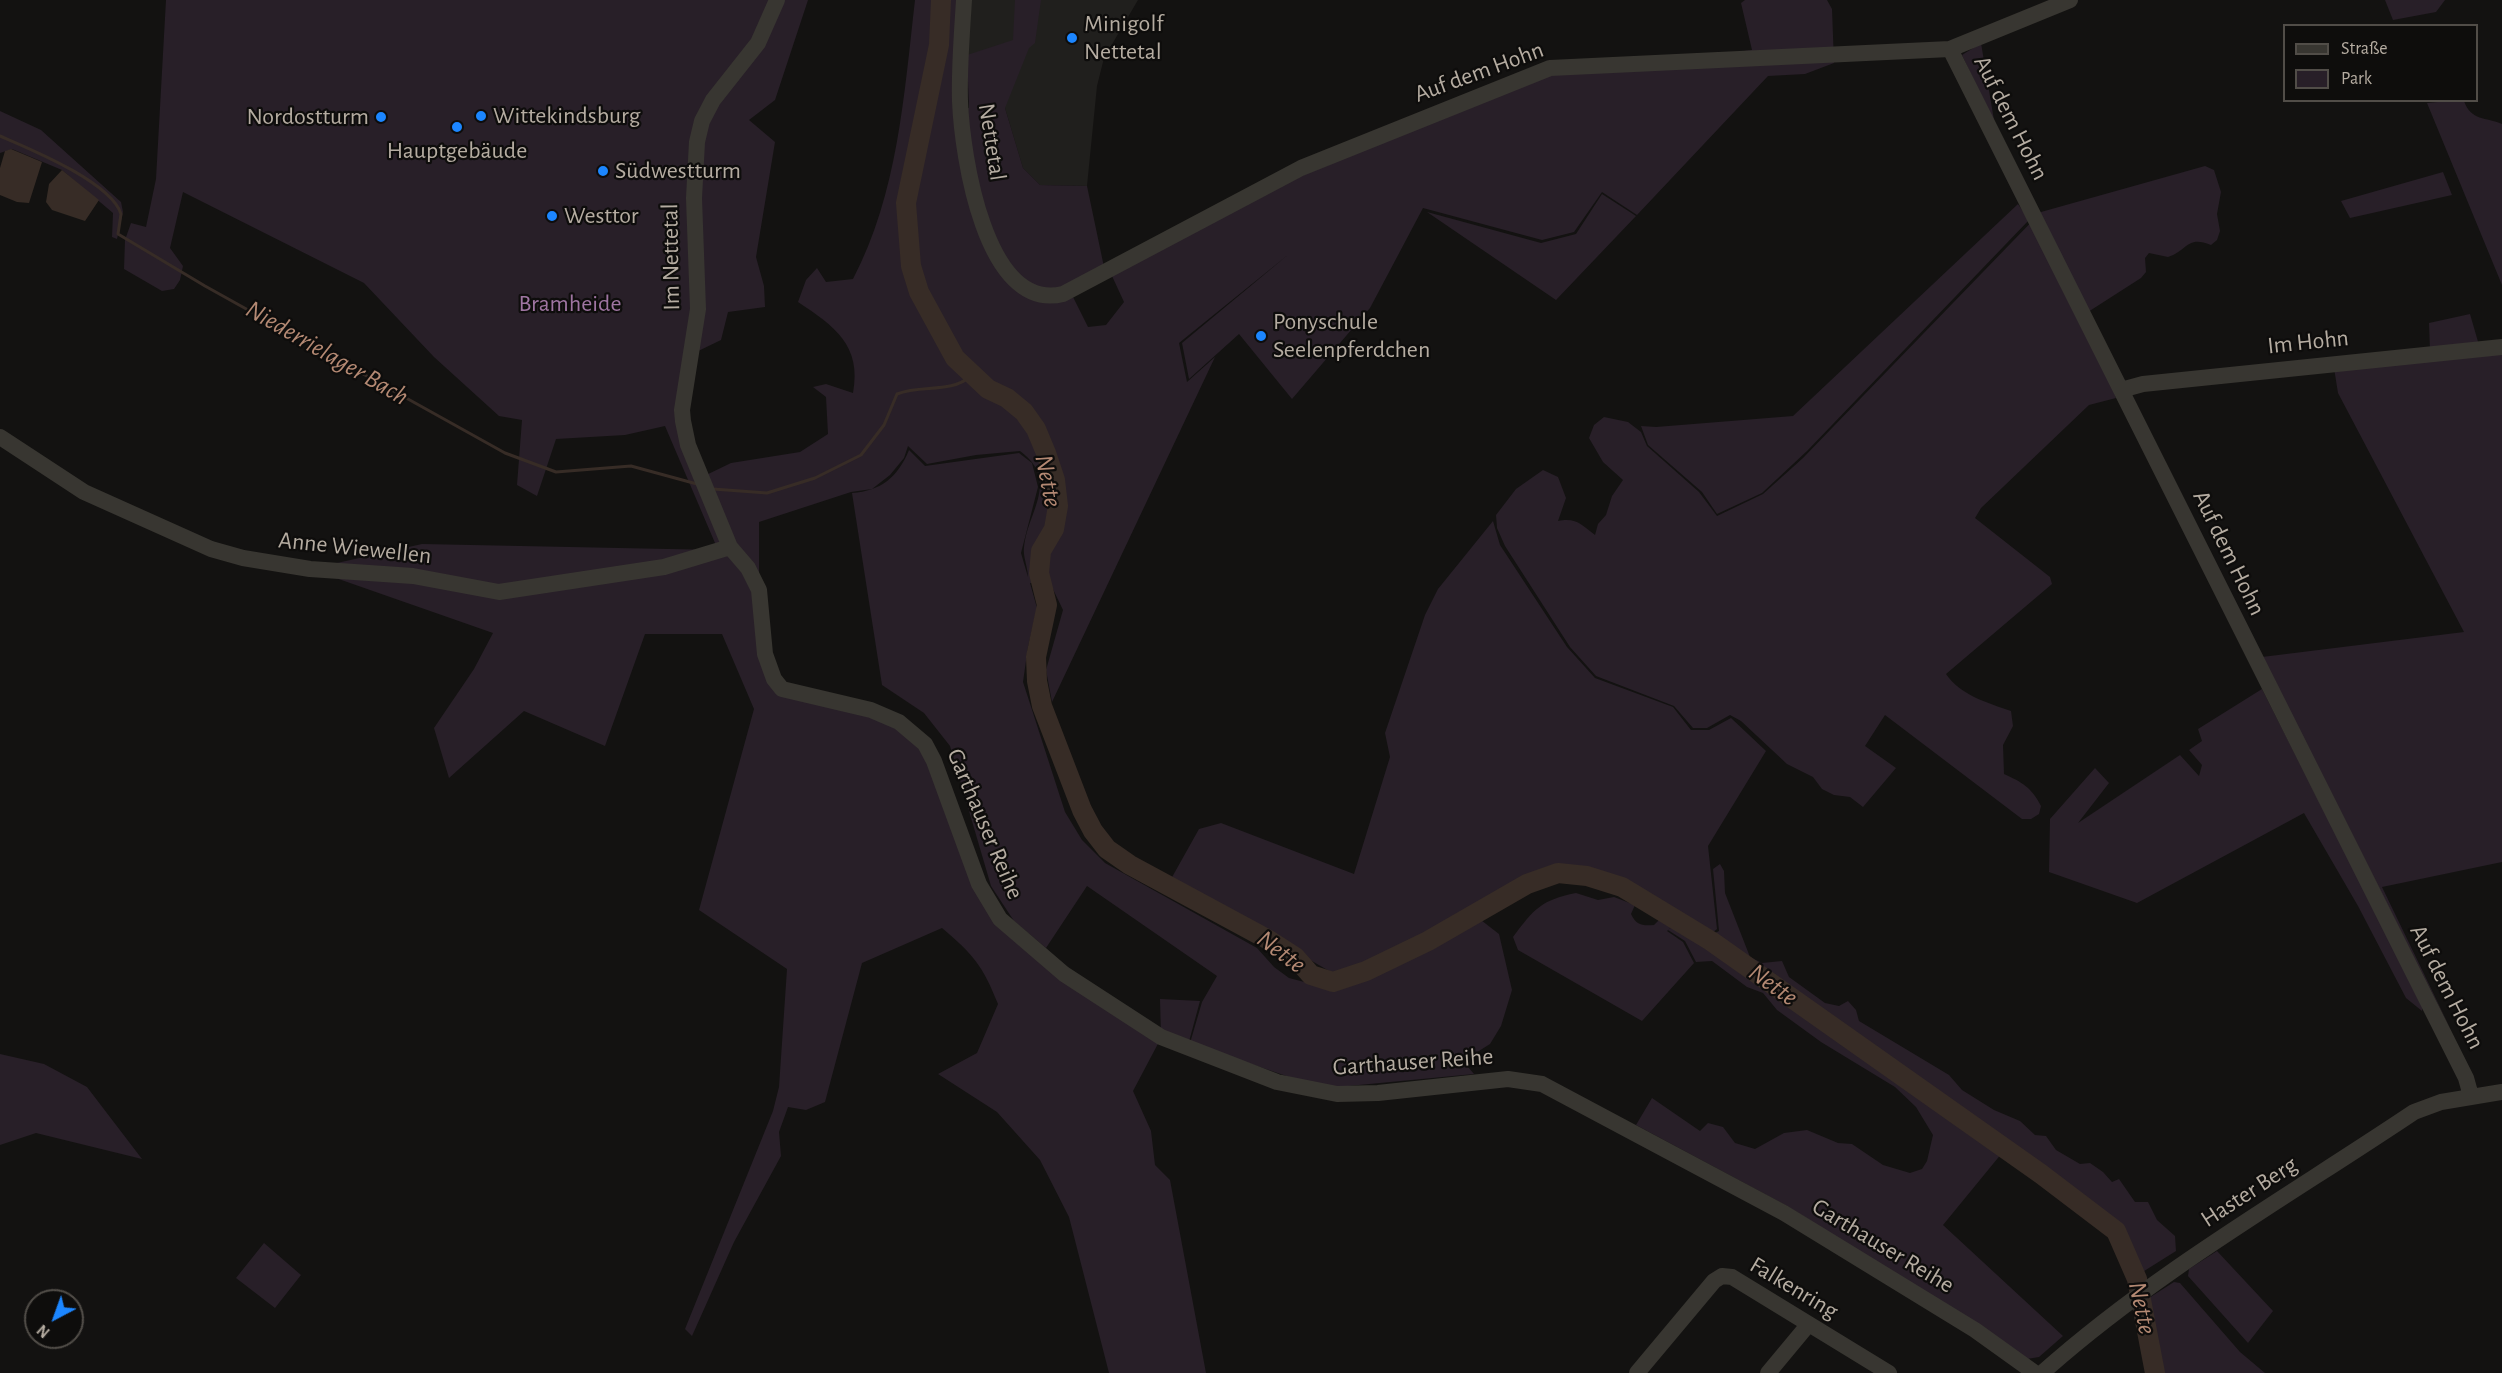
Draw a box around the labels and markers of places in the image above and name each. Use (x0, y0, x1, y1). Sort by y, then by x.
place label: Minigolf Nettetal (1084, 10, 1164, 66)
marker: Minigolf Nettetal (1065, 31, 1079, 45)
place label: Wittekindsburg (493, 102, 641, 130)
place label: Nordostturm (246, 103, 369, 131)
marker: Wittekindsburg (474, 109, 488, 123)
marker: Nordostturm (374, 110, 388, 124)
marker: Hauptgebäude (450, 120, 464, 134)
place label: Hauptgebäude (387, 137, 527, 165)
place label: Südwestturm (615, 157, 741, 185)
marker: Südwestturm (596, 164, 610, 178)
place label: Westtor (564, 202, 639, 230)
marker: Westtor (545, 209, 559, 223)
place label: Ponyschule Seelenpferdchen (1273, 308, 1430, 364)
marker: Ponyschule Seelenpferdchen (1254, 329, 1268, 343)

